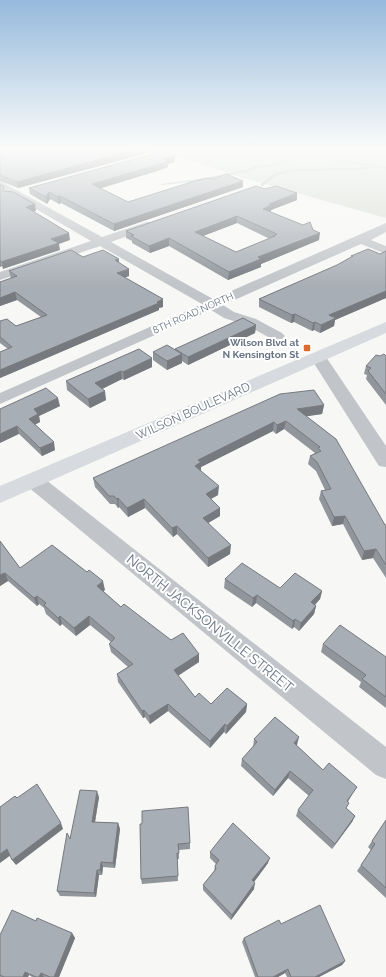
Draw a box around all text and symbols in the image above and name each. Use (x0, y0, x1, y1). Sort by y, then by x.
street label: 8TH ROAD NORTH (151, 290, 235, 336)
place label: Wilson Blvd at N Kensington St (223, 337, 299, 360)
marker: Wilson Blvd at N Kensington St (302, 343, 312, 353)
street label: WILSON BOULEVARD (134, 379, 253, 443)
street label: NORTH JACKSONVILLE STREET (124, 551, 297, 695)

